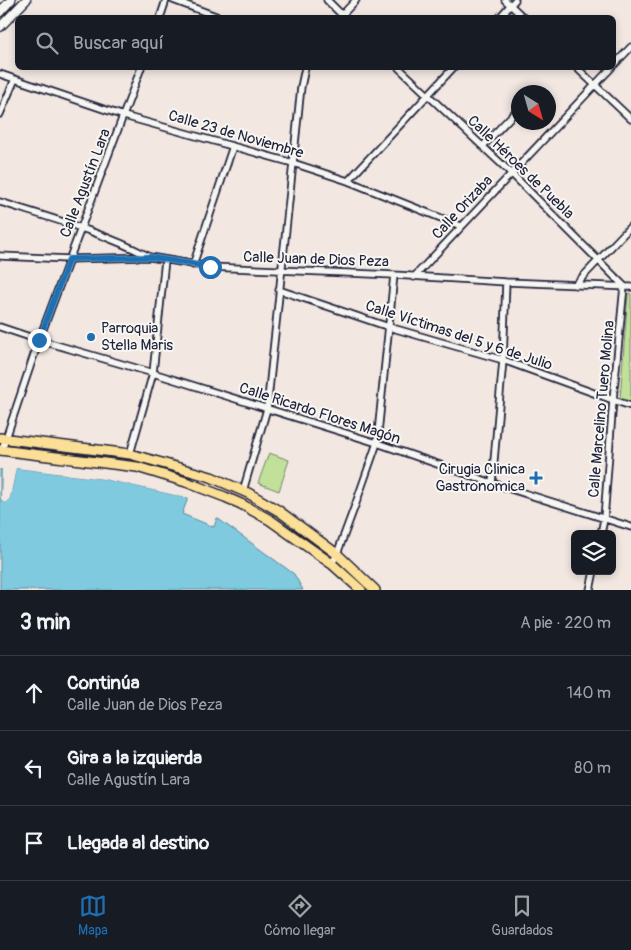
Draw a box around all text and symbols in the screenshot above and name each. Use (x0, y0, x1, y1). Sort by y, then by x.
search box (15, 15, 616, 70)
icon: search (33, 29, 61, 57)
text: Buscar aquí (73, 31, 164, 55)
north arrow (511, 85, 556, 130)
street label: Calle 23 de Noviembre (166, 106, 306, 163)
street label: Calle Héroes de Puebla (463, 111, 578, 223)
street label: Calle Agustín Lara (56, 126, 115, 240)
street label: Calle Orizaba (428, 171, 497, 243)
street label: Calle Juan de Dios Peza (243, 247, 389, 272)
route start (199, 256, 222, 279)
street label: Calle Víctimas del 5 y 6 de Julio (363, 296, 555, 375)
place label: Parroquia Stella Maris (101, 319, 173, 355)
street label: Calle Marcelino Tuero Molina (584, 320, 619, 499)
route end (28, 329, 51, 352)
marker: Parroquia Stella Maris (85, 331, 97, 343)
street label: Calle Ricardo Flores Magón (237, 378, 403, 449)
place label: Cirugia Clinica Gastronomica (435, 460, 525, 496)
marker: Cirugia Clinica Gastronomica (529, 471, 543, 485)
map controls (571, 530, 616, 575)
button: layers (571, 530, 616, 575)
text: 3 min (20, 609, 70, 636)
text: A pie · 220 m (520, 613, 611, 633)
text: Continúa (67, 671, 140, 695)
icon: ahead (20, 679, 48, 707)
text: 140 m (567, 683, 611, 703)
text: Calle Juan de Dios Peza (67, 695, 222, 715)
text: Gira a la izquierda (67, 746, 202, 770)
icon: left (20, 754, 48, 782)
text: 80 m (574, 758, 611, 778)
text: Calle Agustín Lara (67, 770, 190, 790)
icon: arrive (20, 829, 48, 857)
text: Llegada al destino (67, 831, 209, 855)
tab: Mapa (78, 892, 108, 939)
tab: Cómo llegar (264, 892, 335, 939)
tab: Guardados (492, 892, 553, 939)

